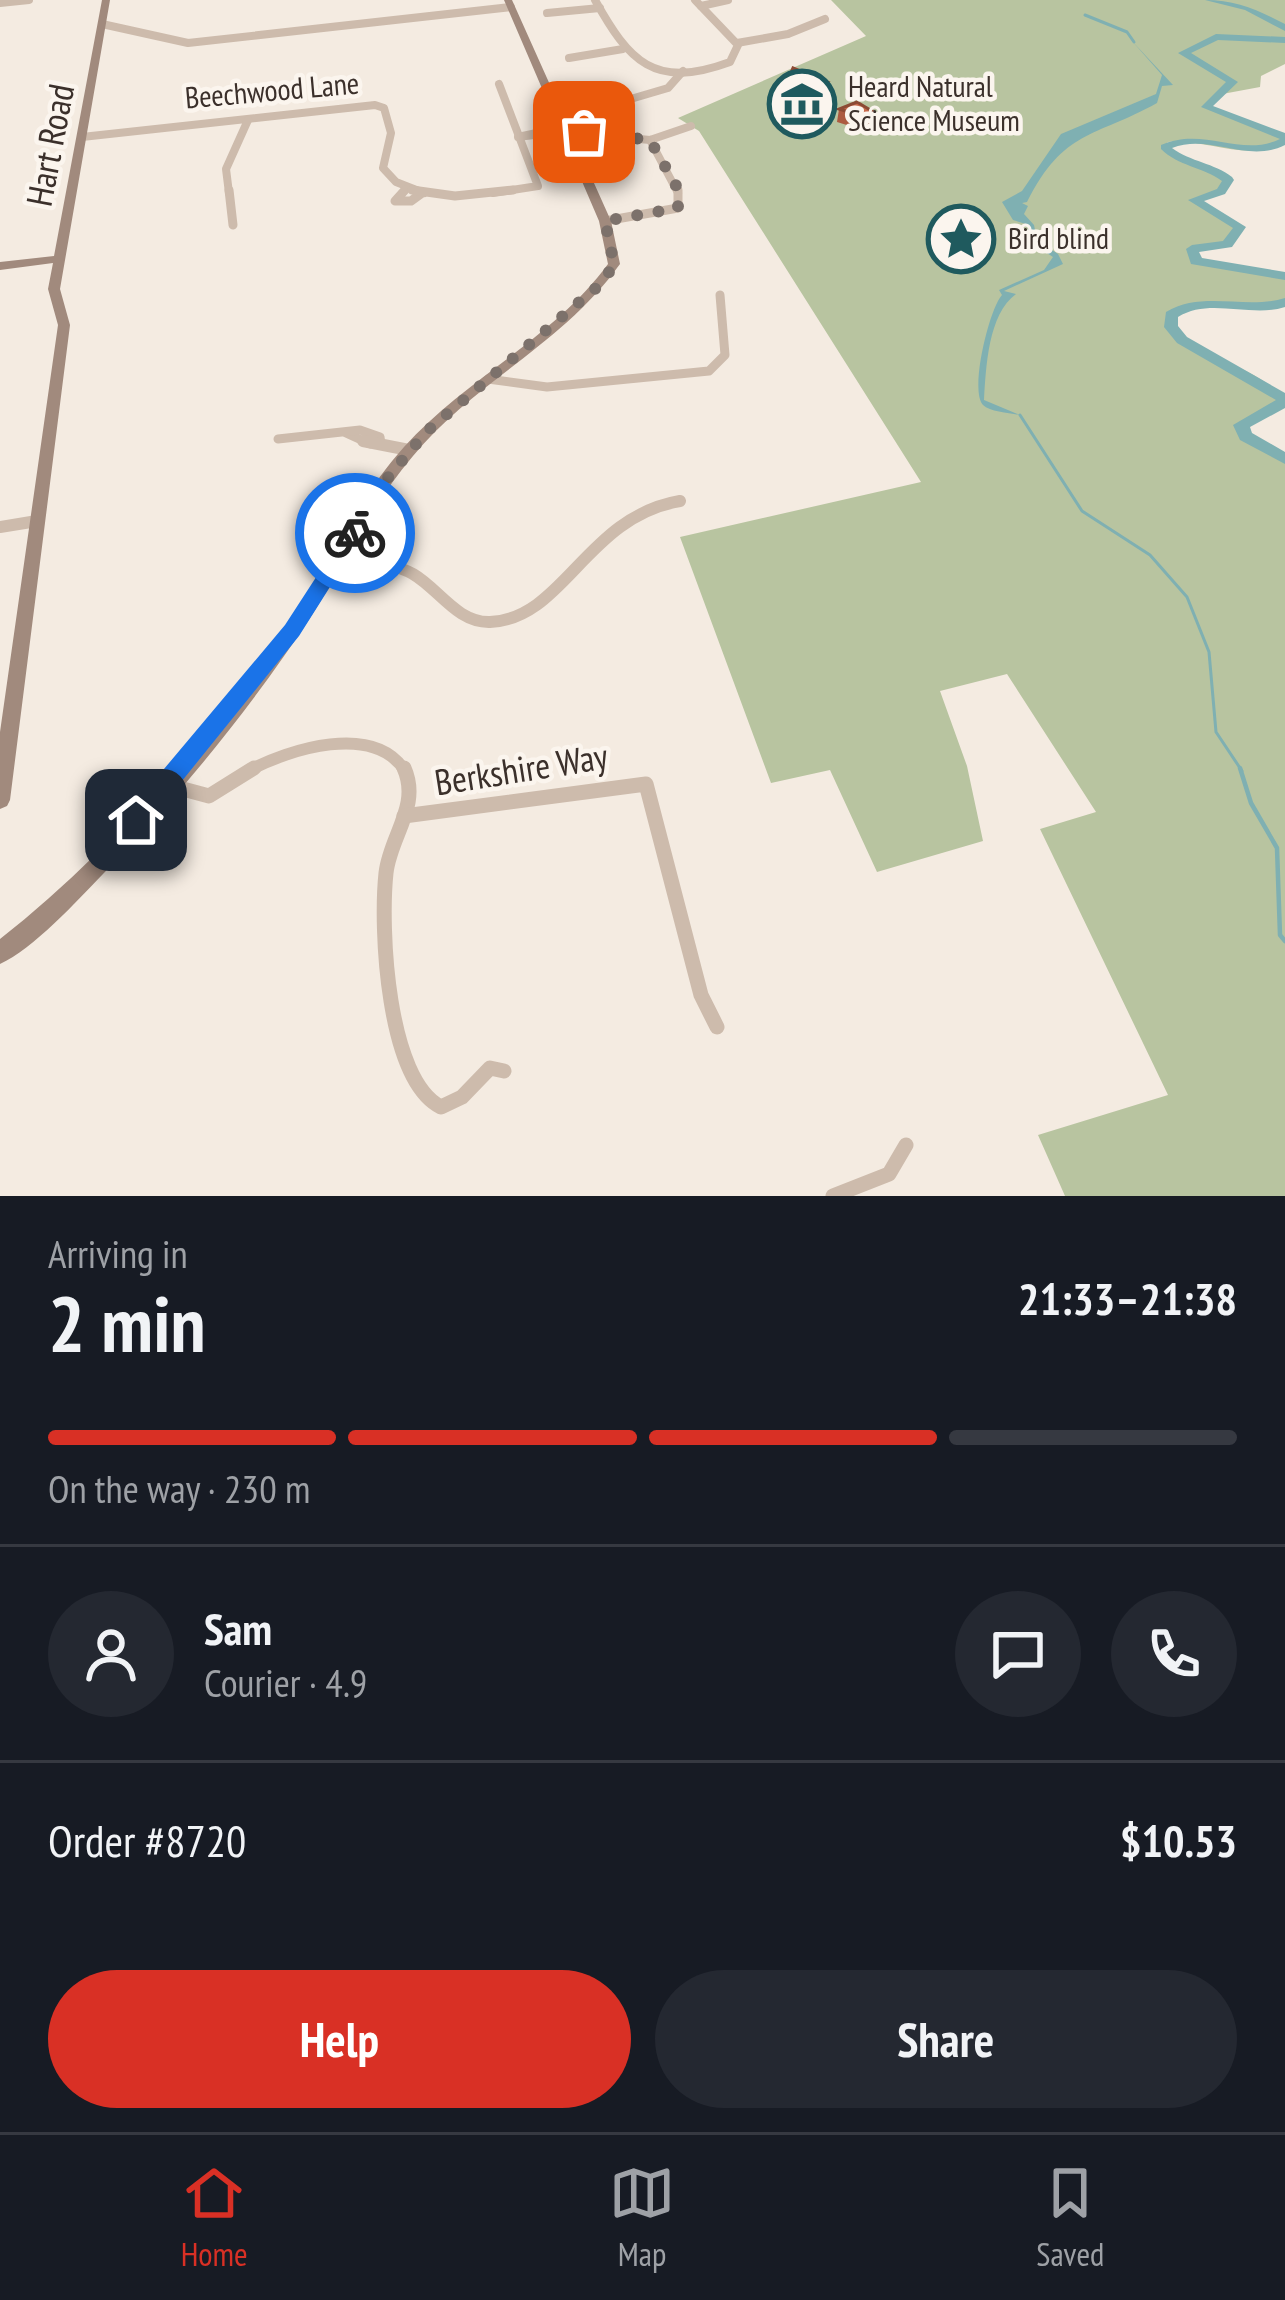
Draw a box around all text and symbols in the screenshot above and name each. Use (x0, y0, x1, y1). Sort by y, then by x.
street label: Beechwood Lane (183, 62, 361, 117)
place label: Heard Natural Science Museum (848, 66, 1020, 139)
museum icon: Heard Natural Science Museum (767, 69, 837, 139)
street label: Hart Road (15, 80, 84, 210)
pin (533, 81, 635, 183)
icon: bag (551, 99, 617, 165)
place icon: Bird blind (926, 204, 996, 274)
place label: Bird blind (1008, 218, 1109, 257)
courier (295, 473, 415, 593)
icon: bike (322, 500, 388, 566)
street label: Berkshire Way (431, 732, 611, 805)
pin (85, 769, 187, 871)
icon: home (103, 787, 169, 853)
text: Arriving in (48, 1228, 188, 1279)
text: 21:33–21:38 (1018, 1269, 1237, 1327)
text: 2 min (48, 1273, 206, 1374)
text: On the way · 230 m (48, 1463, 310, 1514)
button: person (48, 1591, 174, 1717)
button: chat (955, 1591, 1081, 1717)
button: phone (1111, 1591, 1237, 1717)
text: Sam (204, 1599, 272, 1657)
text: Courier · 4.9 (204, 1657, 367, 1708)
text: Order #8720 (48, 1811, 246, 1869)
text: $10.53 (1120, 1811, 1237, 1869)
button: Help (48, 1970, 631, 2108)
button: Share (655, 1970, 1237, 2108)
tab: Home (181, 2160, 248, 2275)
tab: Map (609, 2160, 675, 2275)
tab: Saved (1036, 2160, 1104, 2275)

